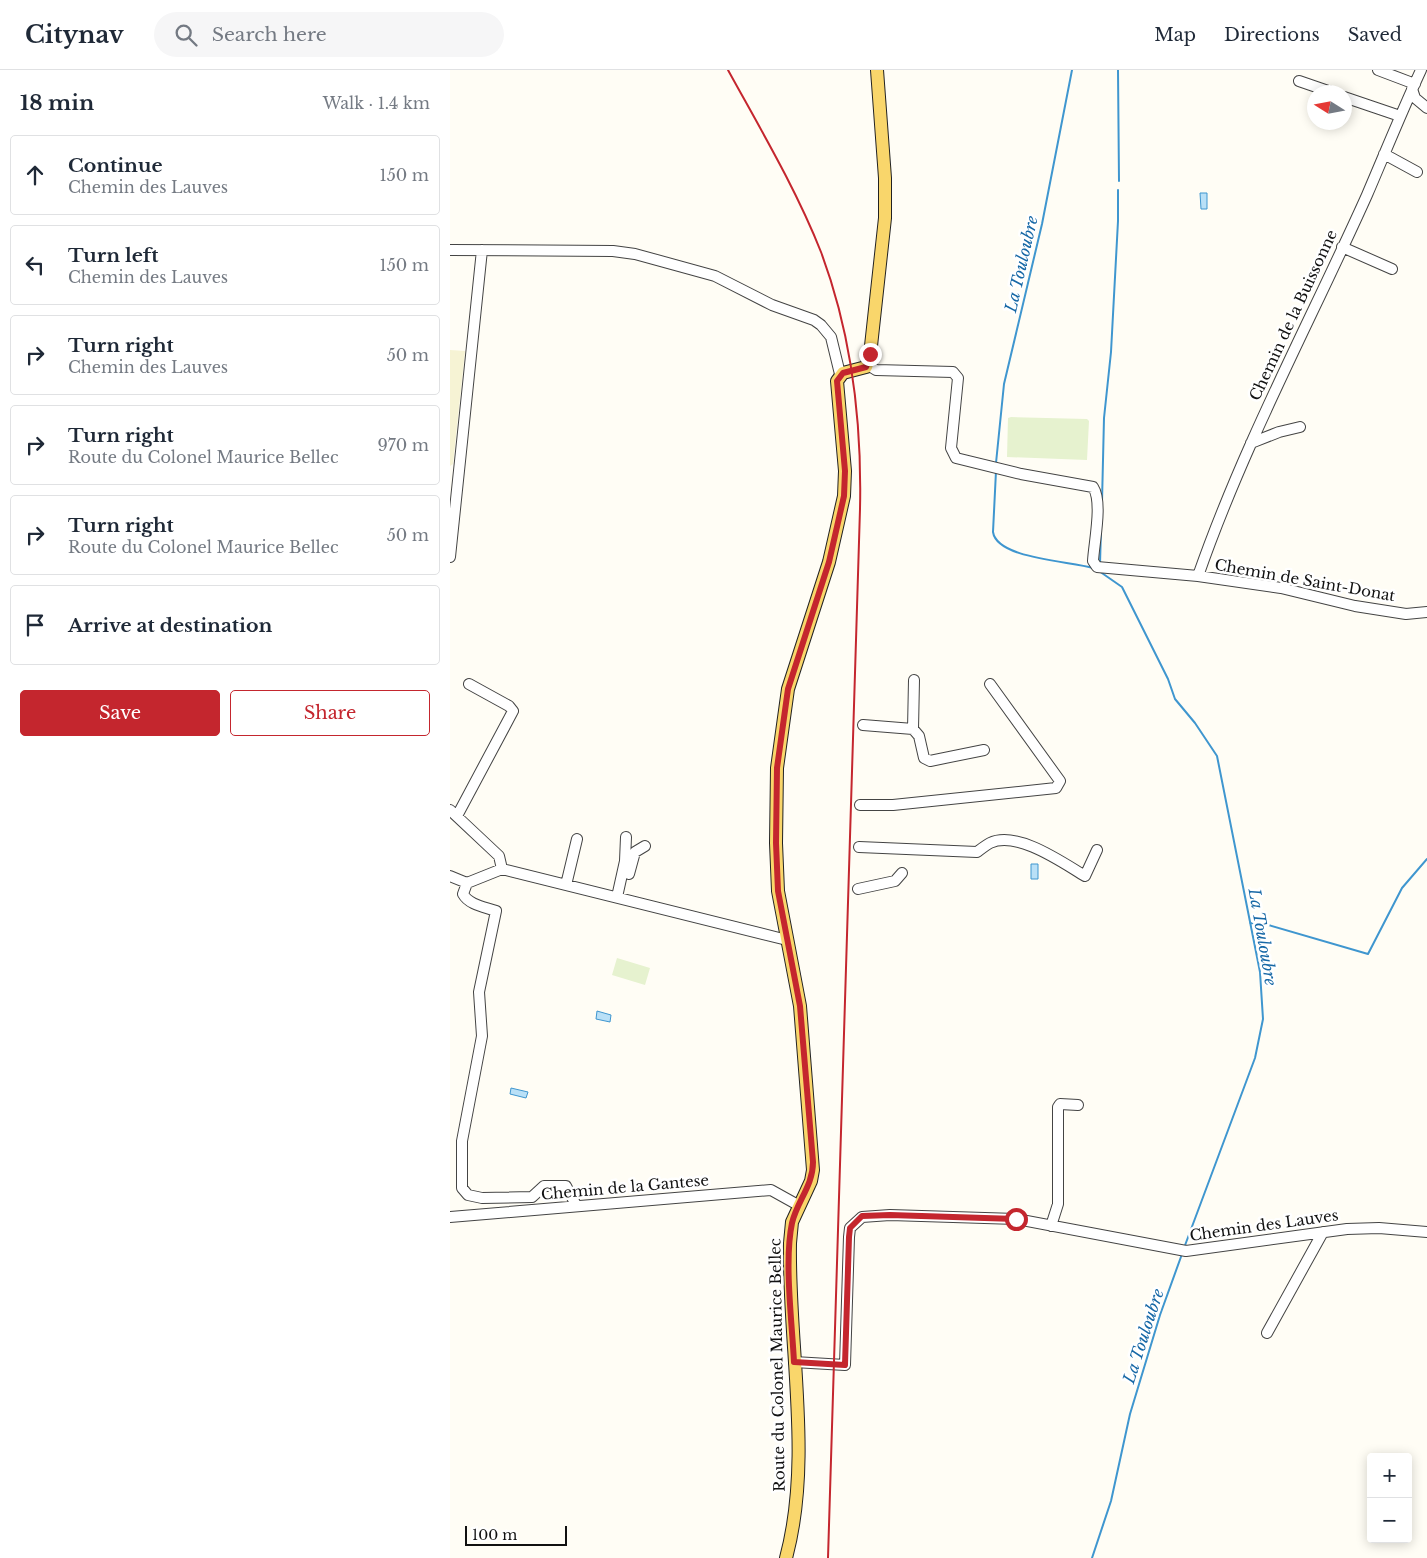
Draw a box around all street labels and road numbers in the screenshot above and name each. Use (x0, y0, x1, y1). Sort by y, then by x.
street label: Chemin de la Buissonne (1245, 227, 1341, 403)
street label: Chemin de Saint-Donat (1213, 555, 1397, 605)
street label: Chemin de la Gantese (540, 1170, 710, 1204)
street label: Chemin des Lauves (1188, 1205, 1340, 1245)
street label: Route du Colonel Maurice Bellec (765, 1238, 789, 1492)

